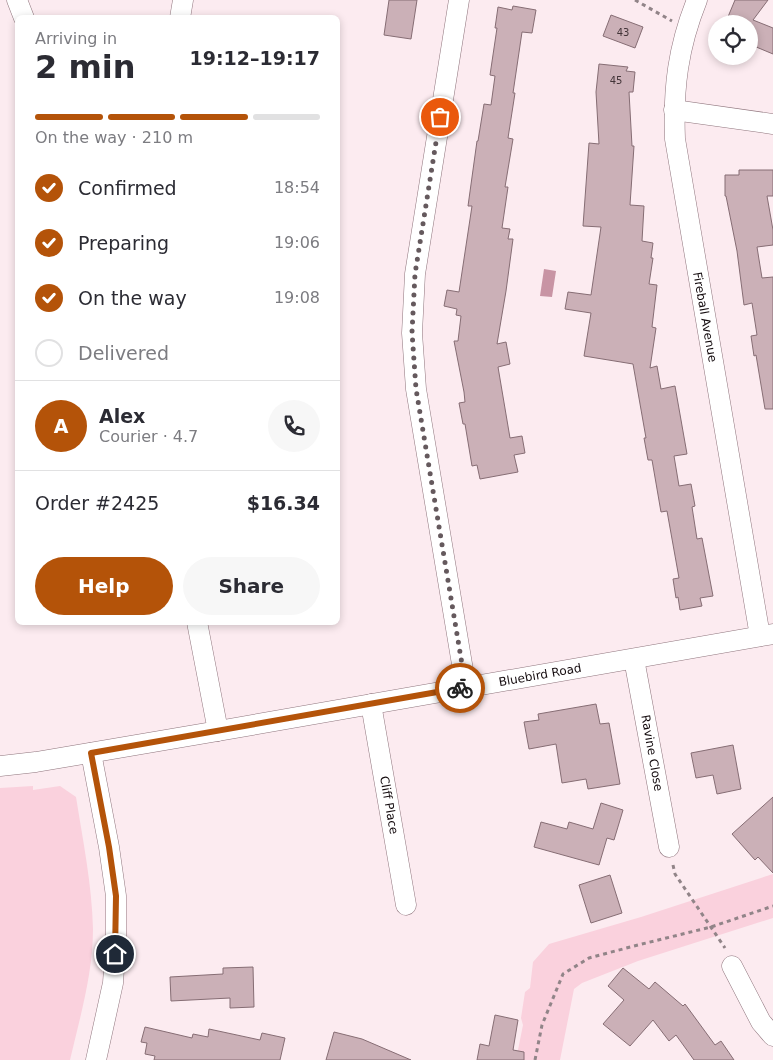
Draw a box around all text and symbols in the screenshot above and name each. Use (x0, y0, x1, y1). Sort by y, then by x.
map controls (708, 15, 758, 65)
button: locate (708, 15, 758, 65)
house number: 43 (617, 27, 629, 38)
text: Arriving in (35, 29, 117, 48)
text: 19:12–19:17 (190, 47, 320, 69)
text: 2 min (35, 48, 136, 86)
house number: 45 (610, 75, 622, 86)
pin (419, 96, 461, 138)
icon: bag (426, 103, 454, 131)
text: On the way · 210 m (35, 128, 193, 147)
icon: check (35, 174, 63, 202)
text: Confirmed (78, 177, 177, 199)
text: 18:54 (274, 178, 320, 197)
icon: check (35, 229, 63, 257)
text: Preparing (78, 232, 169, 254)
text: 19:06 (274, 233, 320, 252)
street label: Fireball Avenue (690, 271, 720, 363)
icon: check (35, 284, 63, 312)
text: On the way (78, 287, 187, 309)
text: 19:08 (274, 288, 320, 307)
text: Delivered (78, 342, 169, 364)
button: phone (268, 400, 320, 452)
text: Alex (99, 405, 145, 427)
text: A (54, 415, 68, 437)
text: Courier · 4.7 (99, 427, 198, 446)
text: Order #2425 (35, 492, 159, 514)
text: $16.34 (247, 492, 320, 514)
button: Help (35, 557, 173, 615)
button: Share (183, 557, 320, 615)
street label: Bluebird Road (498, 661, 582, 689)
courier (435, 663, 485, 713)
icon: bike (446, 674, 474, 702)
street label: Ravine Close (638, 714, 666, 792)
street label: Cliff Place (377, 775, 401, 835)
pin (94, 933, 136, 975)
icon: home (101, 940, 129, 968)

